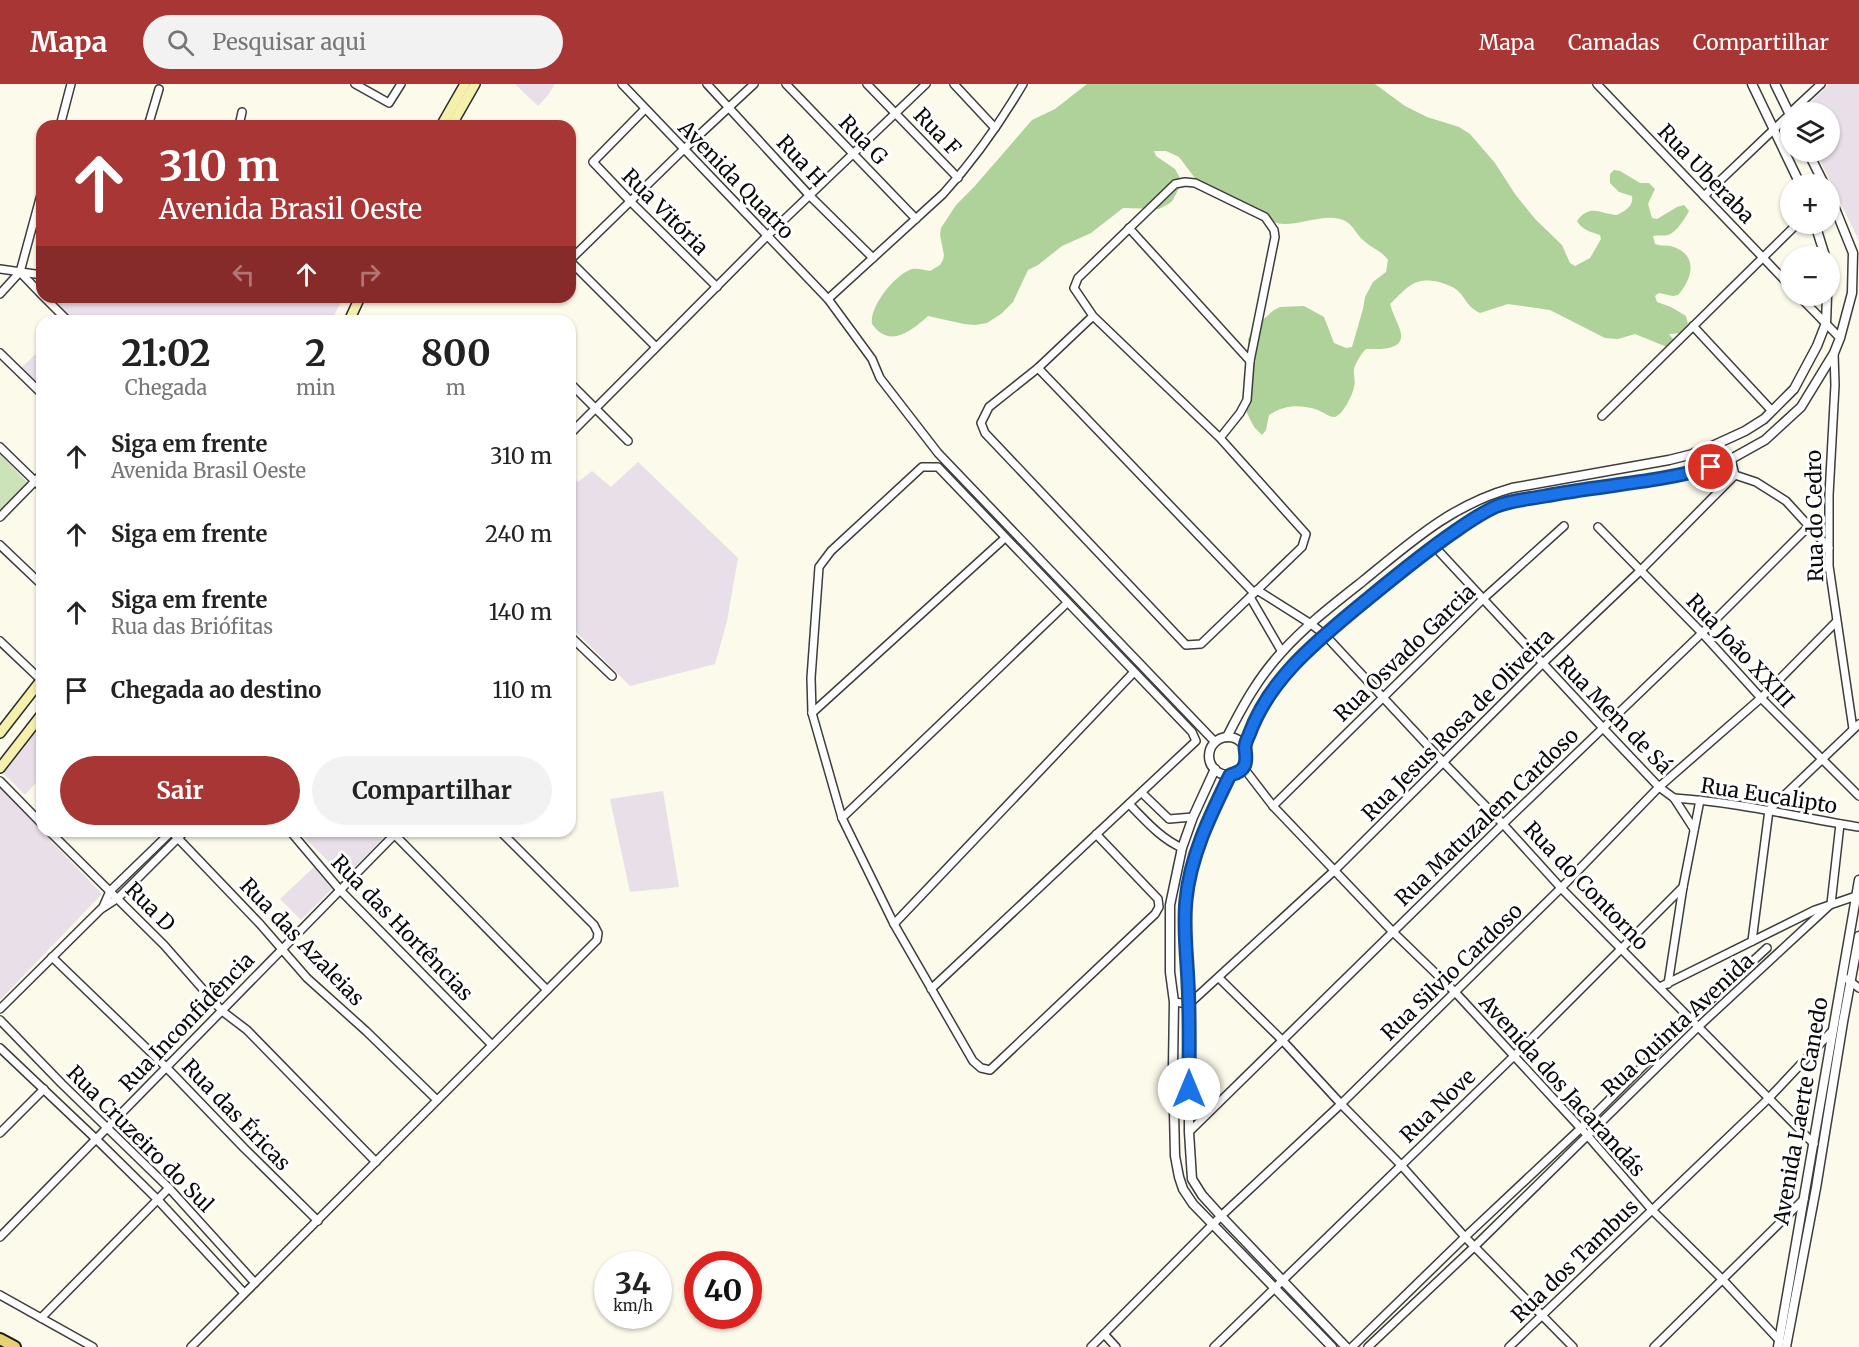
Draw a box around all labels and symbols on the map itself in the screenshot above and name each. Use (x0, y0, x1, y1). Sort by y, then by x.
street label: Rua F (908, 102, 967, 161)
street label: Rua G (833, 109, 894, 170)
street label: Avenida Quatro (672, 114, 800, 245)
street label: Rua Uberaba (1652, 118, 1761, 229)
street label: Rua H (771, 129, 832, 192)
street label: Rua Vitória (616, 163, 714, 261)
pin (1685, 441, 1736, 492)
street label: Rua do Cedro (1800, 450, 1829, 582)
street label: Rua Osvado Garcia (1328, 578, 1481, 727)
street label: Rua João XXIII (1681, 588, 1800, 713)
street label: Rua Jesus Rosa de Oliveira (1356, 623, 1559, 826)
street label: Rua Mem de Sá (1551, 650, 1678, 779)
street label: Rua Matuzalem Cardoso (1389, 722, 1584, 911)
street label: Rua Eucalipto (1699, 771, 1839, 820)
street label: Rua do Contorno (1518, 816, 1655, 956)
street label: Rua das Hortências (326, 849, 479, 1006)
street label: Rua das Azaleias (235, 872, 370, 1011)
street label: Rua D (120, 876, 181, 937)
street label: Rua Silvio Cardoso (1375, 897, 1528, 1046)
street label: Rua Inconfidência (113, 947, 260, 1097)
street label: Rua Quinta Avenida (1596, 947, 1759, 1102)
street label: Avenida dos Jacarandás (1473, 988, 1651, 1182)
street label: Avenida Laerte Canedo (1767, 995, 1834, 1228)
street label: Rua das Éricas (176, 1052, 297, 1176)
position arrow (1157, 1057, 1221, 1121)
street label: Rua Cruzeiro do Sul (61, 1060, 220, 1218)
street label: Rua Nove (1394, 1063, 1481, 1148)
street label: Rua dos Tambus (1506, 1193, 1644, 1328)
speed limit sign: 40 (684, 1251, 762, 1329)

